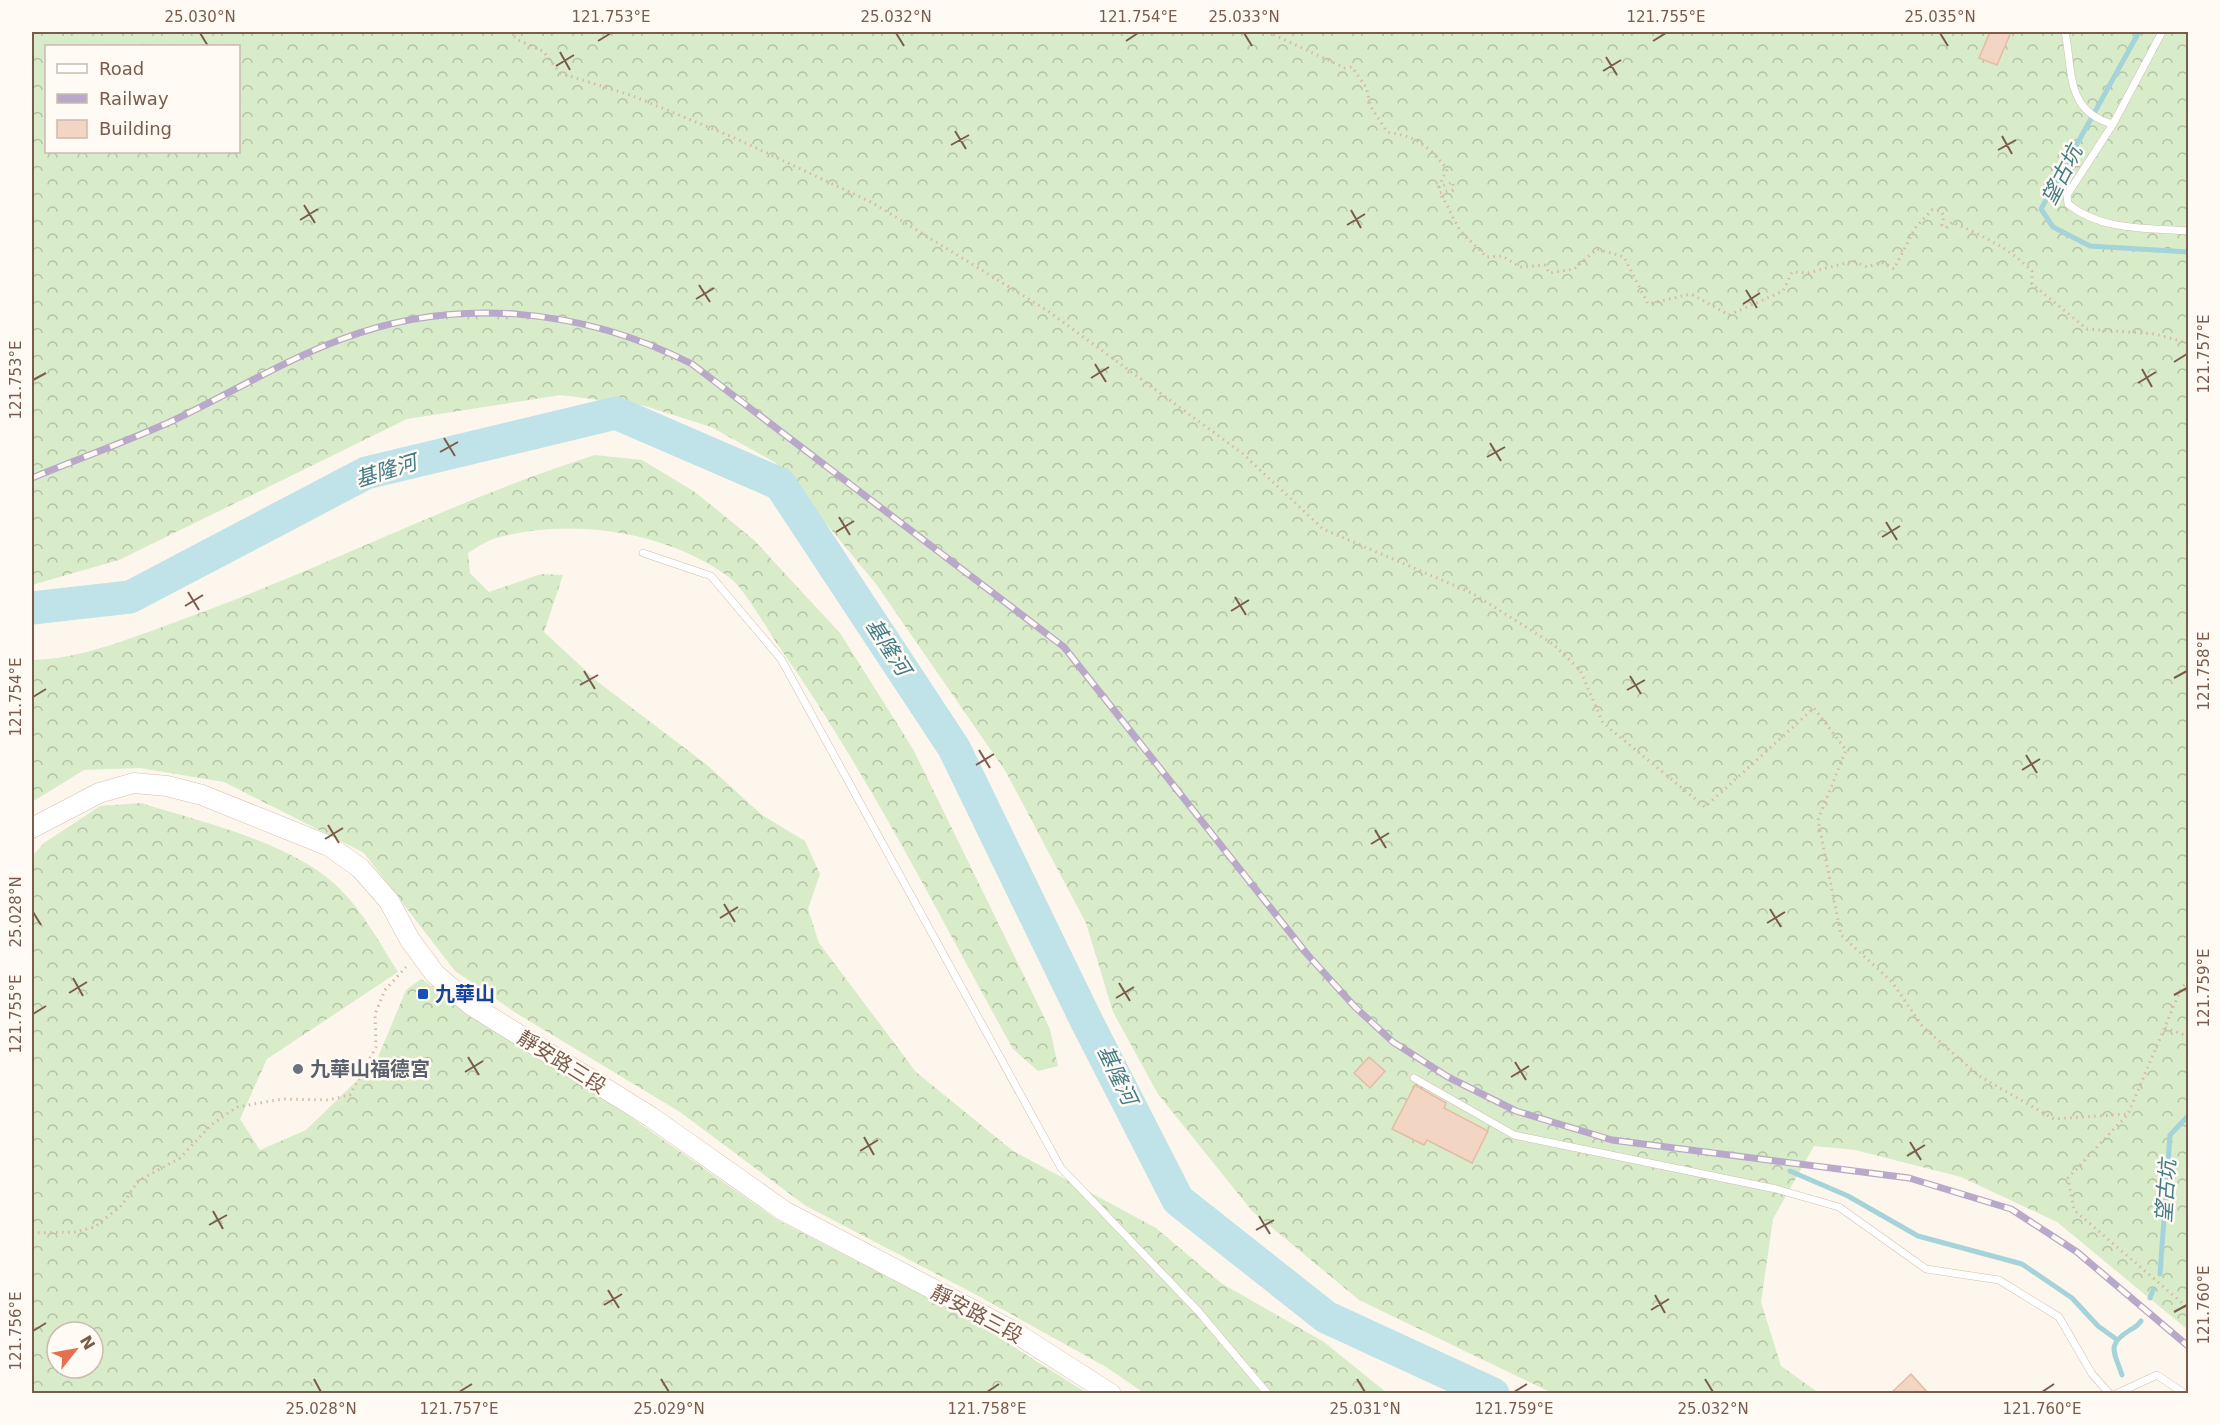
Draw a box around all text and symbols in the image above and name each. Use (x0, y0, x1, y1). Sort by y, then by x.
text: 25.030°N (164, 8, 236, 26)
text: 121.753°E (571, 8, 651, 26)
text: 25.032°N (860, 8, 932, 26)
text: 121.754°E (1098, 8, 1178, 26)
text: 25.033°N (1208, 8, 1280, 26)
text: 121.755°E (1626, 8, 1706, 26)
text: 25.035°N (1904, 8, 1976, 26)
legend (45, 45, 240, 153)
text: Road (99, 58, 144, 79)
text: Railway (99, 88, 169, 109)
text: Building (99, 118, 172, 139)
water label: 望古坑 (2037, 139, 2088, 209)
text: 121.757°E (2195, 314, 2213, 394)
text: 121.753°E (7, 340, 25, 420)
water label: 基隆河 (352, 449, 423, 492)
water label: 基隆河 (861, 614, 917, 683)
text: 121.758°E (2195, 631, 2213, 711)
text: 121.754°E (7, 657, 25, 737)
text: 25.028°N (7, 876, 25, 948)
text: 121.759°E (2195, 948, 2213, 1028)
text: 121.755°E (7, 974, 25, 1054)
place label: 九華山 (435, 982, 495, 1006)
marker: 九華山 (416, 987, 430, 1001)
street label: 靜安路三段 (513, 1025, 611, 1099)
water label: 基隆河 (1092, 1041, 1143, 1112)
place label: 九華山福德宮 (310, 1057, 430, 1081)
marker: 九華山福德宮 (291, 1062, 305, 1076)
water label: 望古坑 (2152, 1156, 2180, 1223)
text: 121.760°E (2195, 1265, 2213, 1345)
street label: 靜安路三段 (927, 1280, 1027, 1348)
text: 121.756°E (7, 1291, 25, 1371)
north arrow (45, 1320, 105, 1380)
text: N (76, 1332, 99, 1353)
text: 25.028°N (285, 1400, 357, 1418)
text: 121.757°E (419, 1400, 499, 1418)
text: 25.029°N (633, 1400, 705, 1418)
text: 121.758°E (947, 1400, 1027, 1418)
text: 25.031°N (1329, 1400, 1401, 1418)
text: 121.759°E (1474, 1400, 1554, 1418)
text: 25.032°N (1677, 1400, 1749, 1418)
text: 121.760°E (2002, 1400, 2082, 1418)

